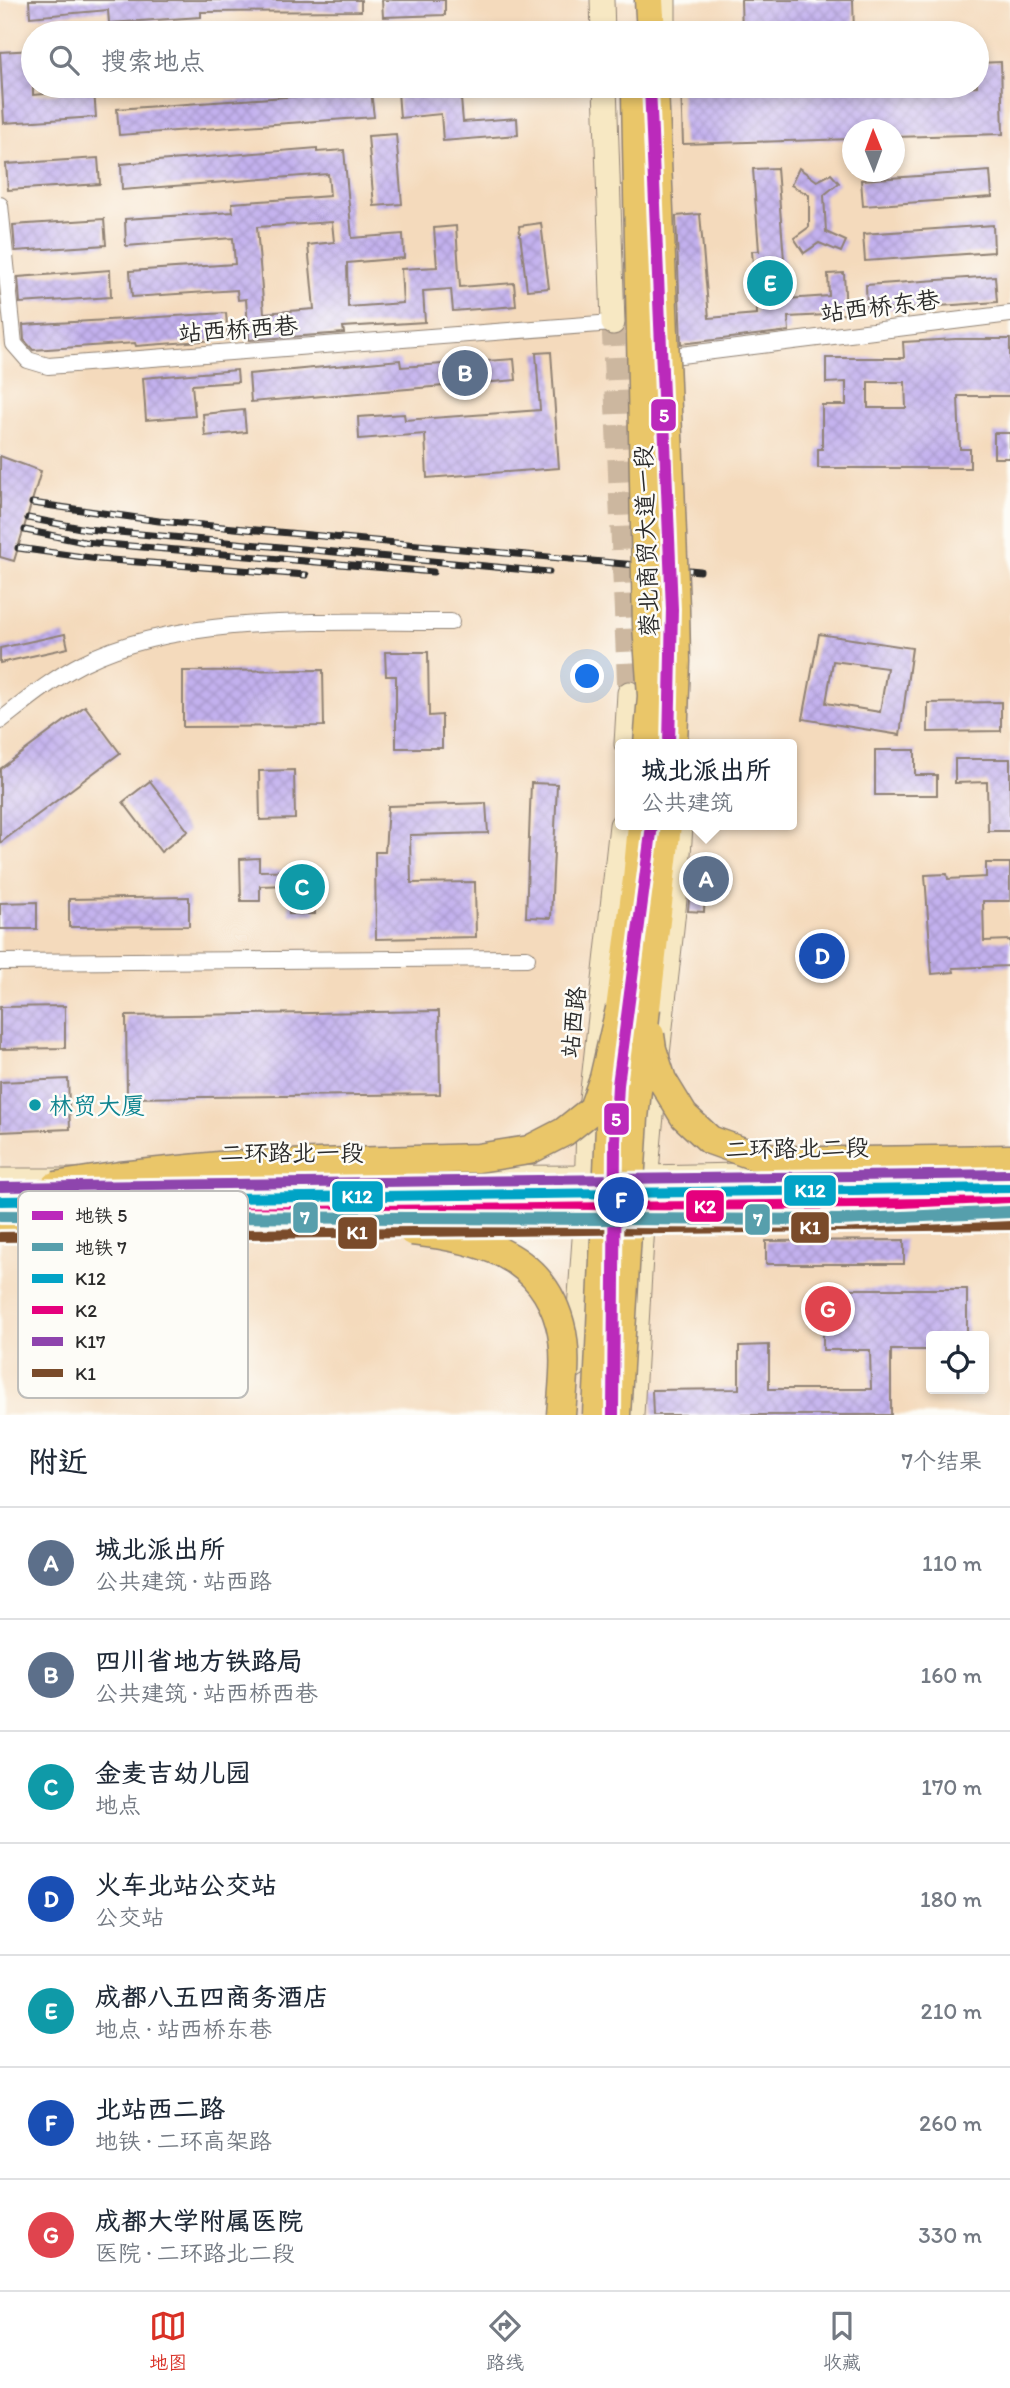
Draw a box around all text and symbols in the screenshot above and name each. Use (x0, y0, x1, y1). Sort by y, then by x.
search box (21, 21, 989, 98)
icon: search (45, 41, 83, 79)
text: 搜索地点 (101, 45, 205, 77)
north arrow (842, 119, 905, 182)
pin: E (747, 257, 793, 309)
street label: 站西桥东巷 (819, 284, 941, 328)
street label: 站西桥西巷 (177, 310, 299, 348)
pin: B (442, 347, 488, 399)
line badge: 5 (650, 398, 677, 432)
text: 5 (659, 404, 669, 427)
street label: 蓉北商贸大道一段 (628, 445, 664, 637)
your location (570, 659, 604, 693)
popup (615, 739, 797, 830)
text: 城北派出所 (641, 754, 771, 786)
text: 公共建筑 (641, 788, 733, 816)
pin: A (683, 853, 729, 905)
pin: C (279, 861, 325, 913)
pin: D (799, 930, 845, 982)
street label: 站西路 (555, 985, 591, 1059)
place label: 林贸大厦 (49, 1091, 145, 1120)
marker: 林贸大厦 (27, 1097, 43, 1113)
line badge: 5 (603, 1102, 630, 1136)
text: 5 (611, 1108, 621, 1131)
street label: 二环路北二段 (725, 1132, 869, 1164)
street label: 二环路北一段 (220, 1138, 364, 1167)
pin: F (598, 1174, 644, 1226)
line badge: K12 (783, 1174, 837, 1207)
text: K12 (795, 1179, 825, 1202)
line badge: K12 (331, 1180, 384, 1213)
text: K12 (342, 1185, 372, 1208)
line badge: K2 (685, 1189, 725, 1223)
legend (18, 1191, 248, 1398)
text: K2 (694, 1195, 716, 1218)
line badge: 7 (292, 1201, 319, 1234)
line badge: 7 (744, 1203, 771, 1236)
text: 地铁 5 (75, 1204, 127, 1227)
text: 7 (299, 1206, 310, 1229)
text: 7 (752, 1208, 763, 1231)
line badge: K1 (790, 1211, 830, 1244)
line badge: K1 (337, 1216, 378, 1250)
text: K1 (800, 1216, 821, 1239)
text: K1 (347, 1221, 368, 1244)
text: 地铁 7 (75, 1236, 127, 1259)
text: K12 (75, 1267, 106, 1290)
pin: G (805, 1283, 851, 1335)
text: K2 (75, 1299, 97, 1322)
text: K17 (75, 1330, 105, 1353)
map controls (926, 1331, 989, 1394)
button: locate (926, 1331, 989, 1394)
text: K1 (75, 1362, 96, 1385)
text: 附近 (28, 1443, 88, 1480)
text: 7个结果 (902, 1447, 982, 1475)
text: 城北派出所 (95, 1533, 225, 1565)
text: A (44, 1549, 58, 1577)
text: 110 m (922, 1549, 982, 1577)
text: 公共建筑 · 站西路 (95, 1567, 272, 1595)
text: 四川省地方铁路局 (95, 1645, 303, 1677)
text: B (44, 1661, 58, 1689)
text: 160 m (920, 1661, 982, 1689)
text: 公共建筑 · 站西桥西巷 (95, 1679, 318, 1707)
text: 金麦吉幼儿园 (95, 1757, 251, 1789)
text: C (44, 1773, 58, 1801)
text: 170 m (921, 1773, 982, 1801)
text: 地点 (95, 1791, 141, 1819)
text: 火车北站公交站 (95, 1869, 277, 1901)
text: D (43, 1885, 59, 1913)
text: 180 m (920, 1885, 982, 1913)
text: 公交站 (95, 1903, 164, 1931)
text: 成都八五四商务酒店 (95, 1981, 329, 2013)
text: E (45, 1997, 57, 2025)
text: 210 m (921, 1997, 982, 2025)
text: 地点 · 站西桥东巷 (95, 2015, 272, 2043)
text: 北站西二路 (95, 2093, 225, 2125)
text: F (45, 2109, 57, 2137)
text: 260 m (919, 2109, 982, 2137)
text: 地铁 · 二环高架路 (95, 2127, 272, 2155)
text: 成都大学附属医院 (95, 2205, 303, 2237)
text: G (43, 2221, 59, 2249)
text: 330 m (918, 2221, 982, 2249)
text: 医院 · 二环路北二段 (95, 2239, 295, 2267)
tab: 地图 (149, 2307, 187, 2374)
tab: 路线 (486, 2307, 524, 2374)
tab: 收藏 (823, 2307, 861, 2374)

